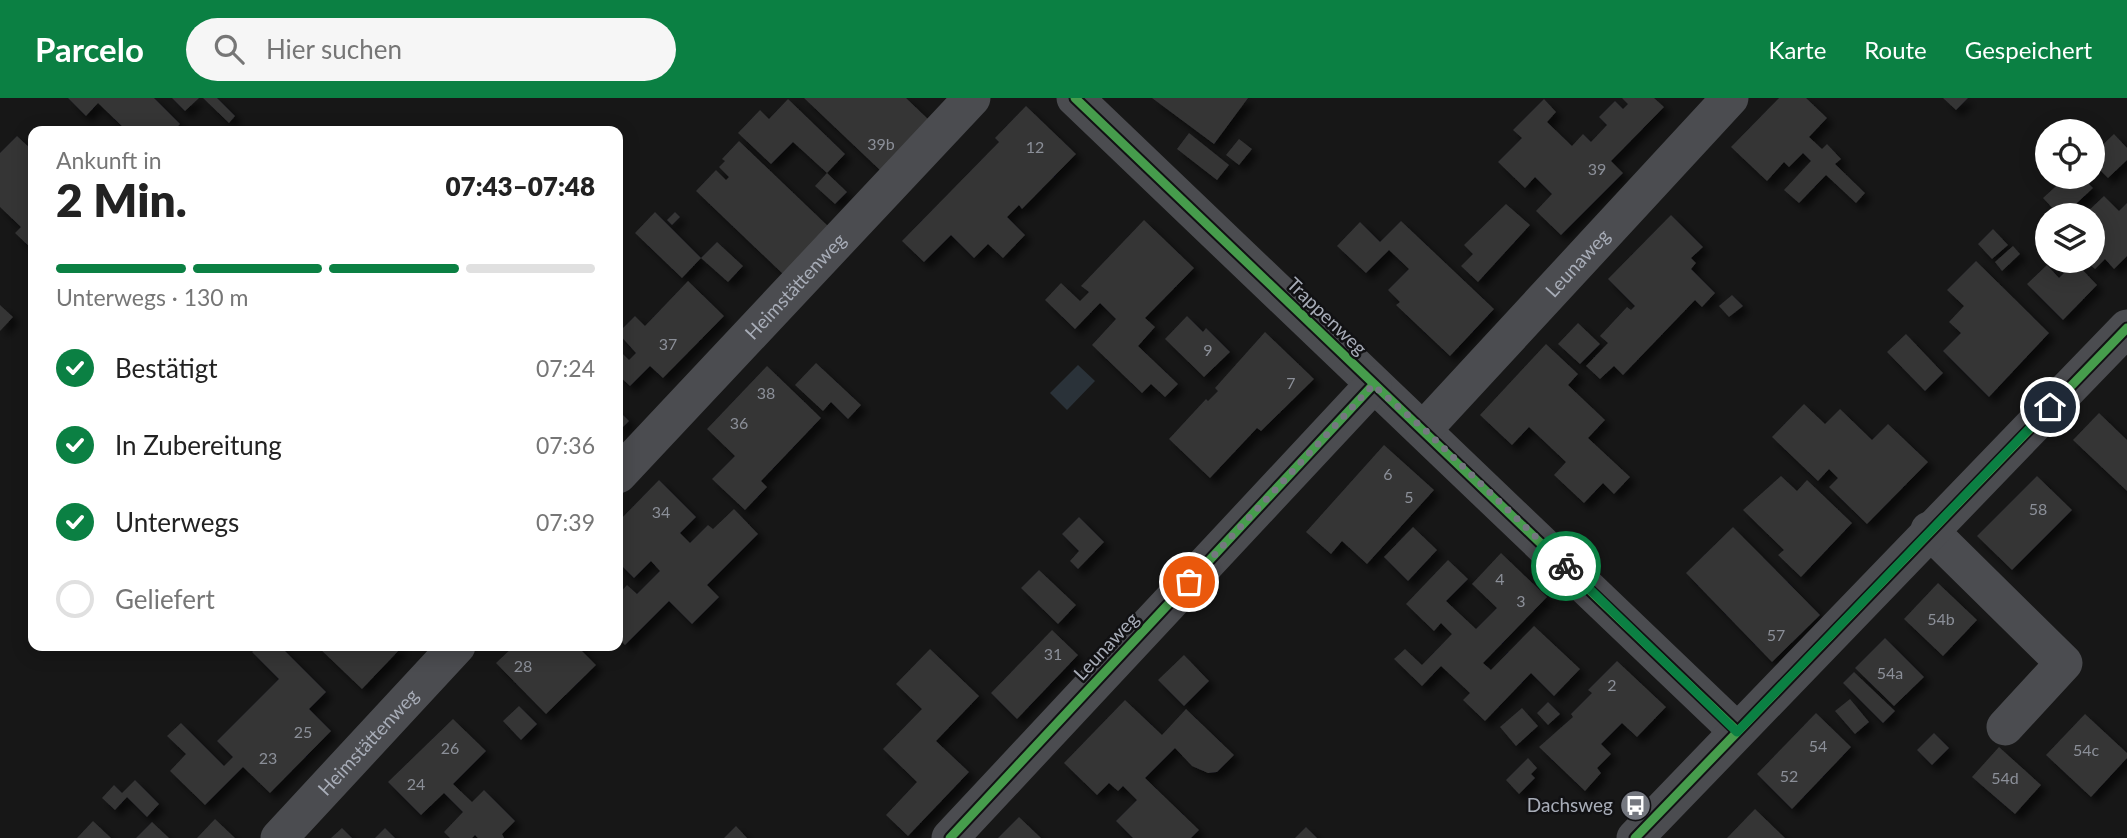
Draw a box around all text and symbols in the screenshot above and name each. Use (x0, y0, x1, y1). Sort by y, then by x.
search box (186, 18, 676, 81)
text: Parcelo (35, 29, 144, 69)
icon: search (210, 30, 248, 68)
text: Hier suchen (266, 33, 402, 65)
text: Karte (1769, 35, 1826, 64)
text: Route (1864, 35, 1927, 64)
text: Gespeichert (1965, 35, 2092, 64)
map controls (2035, 119, 2105, 273)
button: locate (2035, 119, 2105, 189)
house number: 39b (867, 134, 895, 153)
house number: 12 (1026, 137, 1044, 156)
text: Ankunft in (56, 146, 162, 174)
house number: 39 (1588, 159, 1606, 178)
text: 07:43–07:48 (445, 170, 595, 202)
text: 2 Min. (56, 172, 187, 227)
button: layers (2035, 203, 2105, 273)
street label: Leunaweg (1540, 224, 1614, 302)
street label: Heimstättenweg (740, 228, 850, 344)
street label: Trappenweg (1283, 272, 1372, 359)
text: Unterwegs · 130 m (56, 283, 249, 311)
house number: 37 (659, 334, 677, 353)
house number: 9 (1203, 340, 1213, 359)
icon: check (56, 349, 94, 387)
text: Bestätigt (115, 352, 218, 384)
text: 07:24 (536, 354, 595, 382)
house number: 7 (1286, 373, 1296, 392)
pin (2020, 377, 2080, 437)
house number: 38 (757, 383, 775, 402)
icon: home (2031, 388, 2069, 426)
house number: 36 (730, 413, 748, 432)
icon: check (56, 426, 94, 464)
text: In Zubereitung (115, 429, 282, 461)
text: 07:36 (536, 431, 595, 459)
house number: 6 (1383, 464, 1393, 483)
house number: 5 (1404, 487, 1414, 506)
house number: 58 (2029, 499, 2047, 518)
house number: 34 (652, 502, 670, 521)
icon: check (56, 503, 94, 541)
text: Unterwegs (115, 506, 239, 538)
text: 07:39 (536, 508, 595, 536)
courier (1531, 531, 1601, 601)
icon: bike (1547, 547, 1585, 585)
pin (1159, 552, 1219, 612)
icon: bag (1170, 563, 1208, 601)
house number: 4 (1495, 569, 1505, 588)
text: Geliefert (115, 583, 215, 615)
house number: 3 (1516, 591, 1526, 610)
street label: Leunaweg (1068, 607, 1143, 684)
house number: 54b (1927, 609, 1955, 628)
house number: 57 (1767, 625, 1785, 644)
house number: 31 (1044, 644, 1062, 663)
house number: 28 (514, 656, 532, 675)
house number: 54a (1877, 663, 1903, 682)
house number: 2 (1607, 675, 1617, 694)
street label: Heimstättenweg (313, 683, 423, 800)
house number: 25 (294, 722, 312, 741)
house number: 54 (1809, 736, 1827, 755)
house number: 26 (441, 738, 459, 757)
house number: 54c (2073, 740, 2099, 759)
house number: 23 (259, 748, 277, 767)
house number: 52 (1780, 766, 1798, 785)
house number: 54d (1991, 768, 2019, 787)
house number: 24 (407, 774, 425, 793)
bus stop icon: Dachsweg (1619, 788, 1653, 822)
place label: Dachsweg (1527, 793, 1613, 816)

